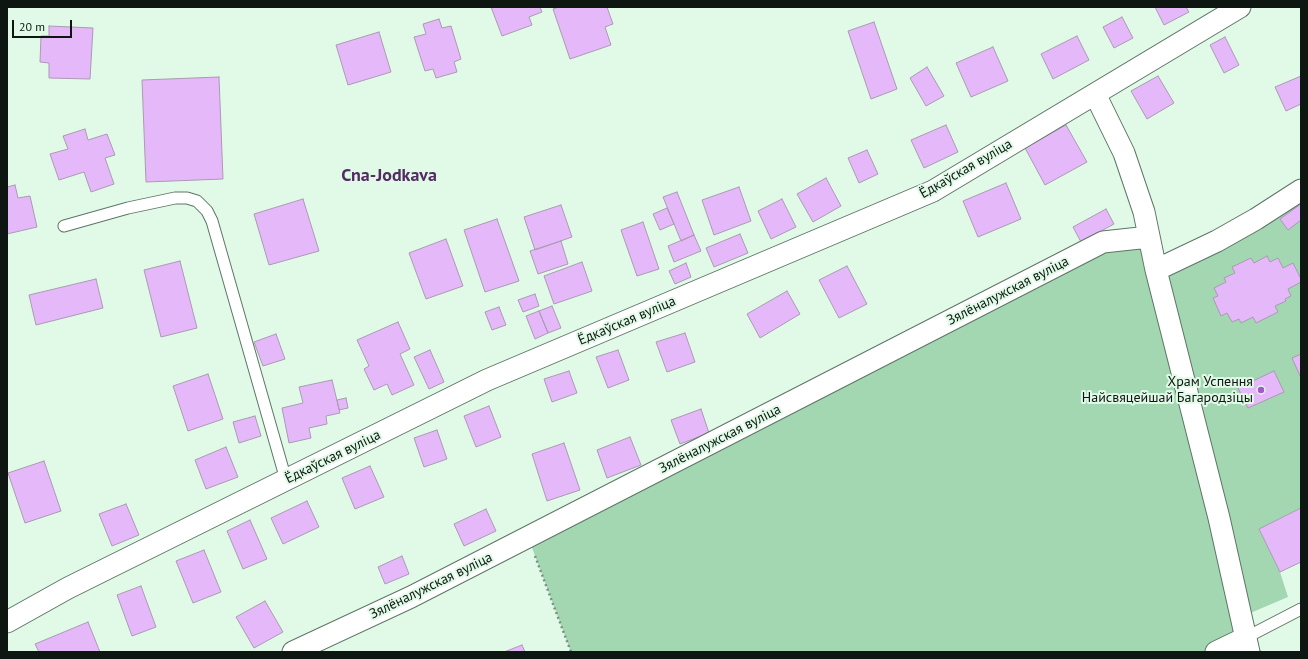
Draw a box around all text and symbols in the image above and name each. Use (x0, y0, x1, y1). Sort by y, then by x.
scale bar (14, 12, 74, 38)
text: 20 m (19, 19, 45, 34)
street label: Ёдкаўская вуліца (917, 136, 1015, 202)
district label: Cna-Jodkava (341, 165, 437, 187)
street label: Зялёналужская вуліца (944, 253, 1072, 329)
street label: Ёдкаўская вуліца (576, 293, 678, 349)
place label: Храм Успення Найсвяцейшай Багародзіцы (1082, 374, 1253, 406)
marker: Храм Успення Найсвяцейшай Багародзіцы (1256, 385, 1266, 395)
street label: Зялёналужская вуліца (656, 401, 784, 477)
street label: Ёдкаўская вуліца (282, 427, 384, 487)
street label: Зялёналужская вуліца (367, 549, 495, 623)

